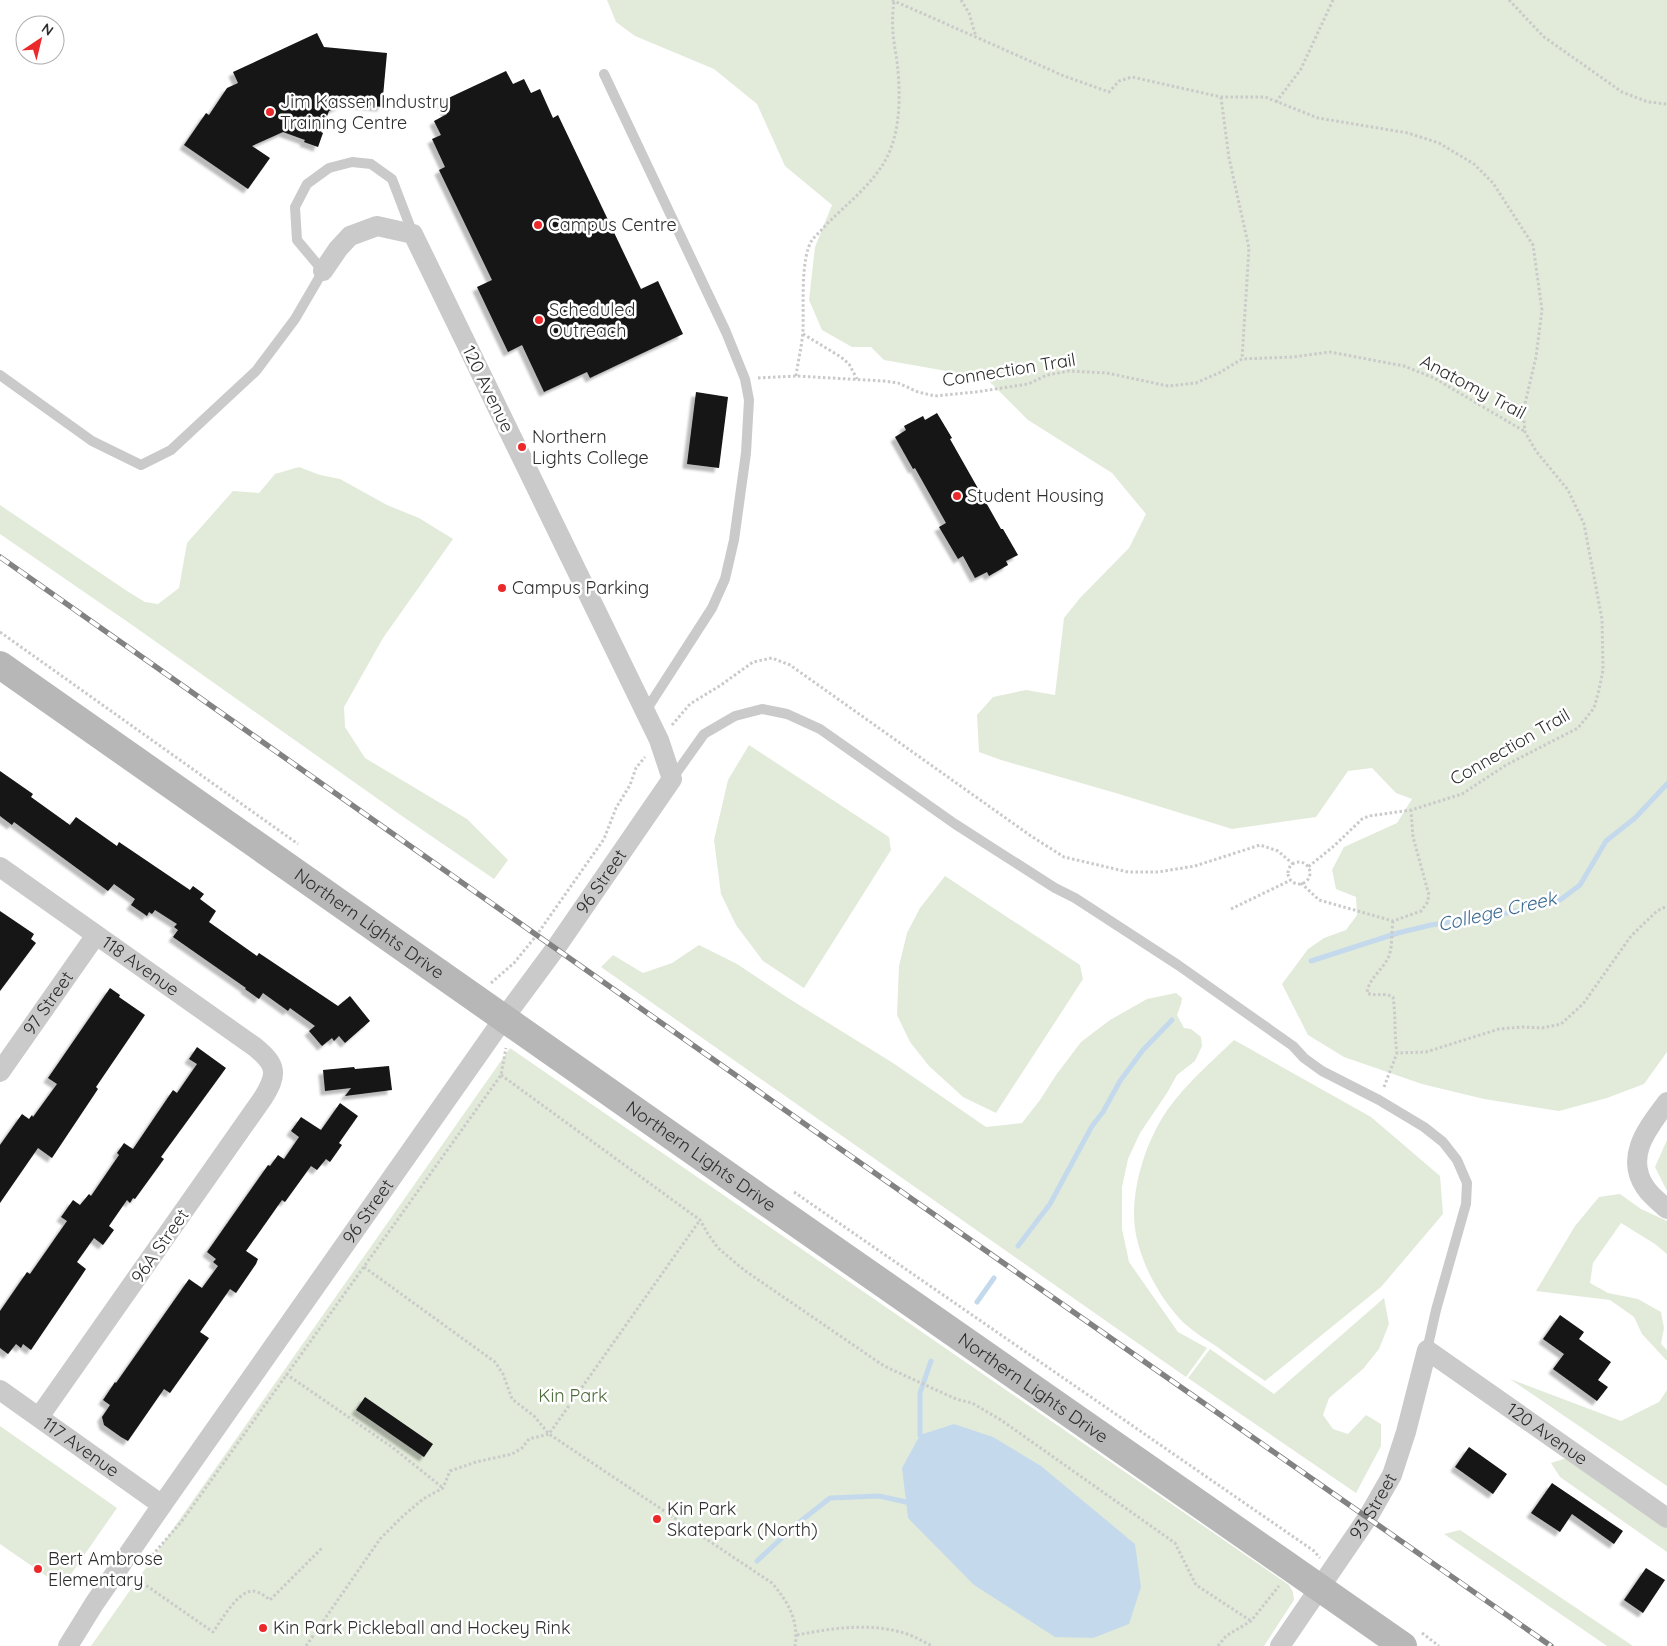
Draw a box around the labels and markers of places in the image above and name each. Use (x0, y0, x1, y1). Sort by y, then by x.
place label: Jim Kassen Industry Training Centre (280, 90, 449, 134)
marker: Jim Kassen Industry Training Centre (264, 106, 276, 118)
place label: Campus Centre (548, 213, 677, 236)
marker: Campus Centre (532, 219, 544, 231)
place label: Scheduled Outreach (549, 298, 635, 342)
marker: Scheduled Outreach (533, 314, 545, 326)
place label: Northern Lights College (532, 425, 649, 469)
marker: Northern Lights College (516, 441, 528, 453)
place label: Student Housing (967, 484, 1104, 507)
marker: Student Housing (951, 490, 963, 502)
place label: Campus Parking (512, 576, 649, 599)
marker: Campus Parking (496, 582, 508, 594)
place label: Kin Park Skatepark (North) (667, 1497, 818, 1541)
marker: Kin Park Skatepark (North) (651, 1513, 663, 1525)
place label: Bert Ambrose Elementary (48, 1547, 163, 1591)
marker: Bert Ambrose Elementary (32, 1563, 44, 1575)
place label: Kin Park Pickleball and Hockey Rink (273, 1616, 571, 1639)
marker: Kin Park Pickleball and Hockey Rink (257, 1622, 269, 1634)

